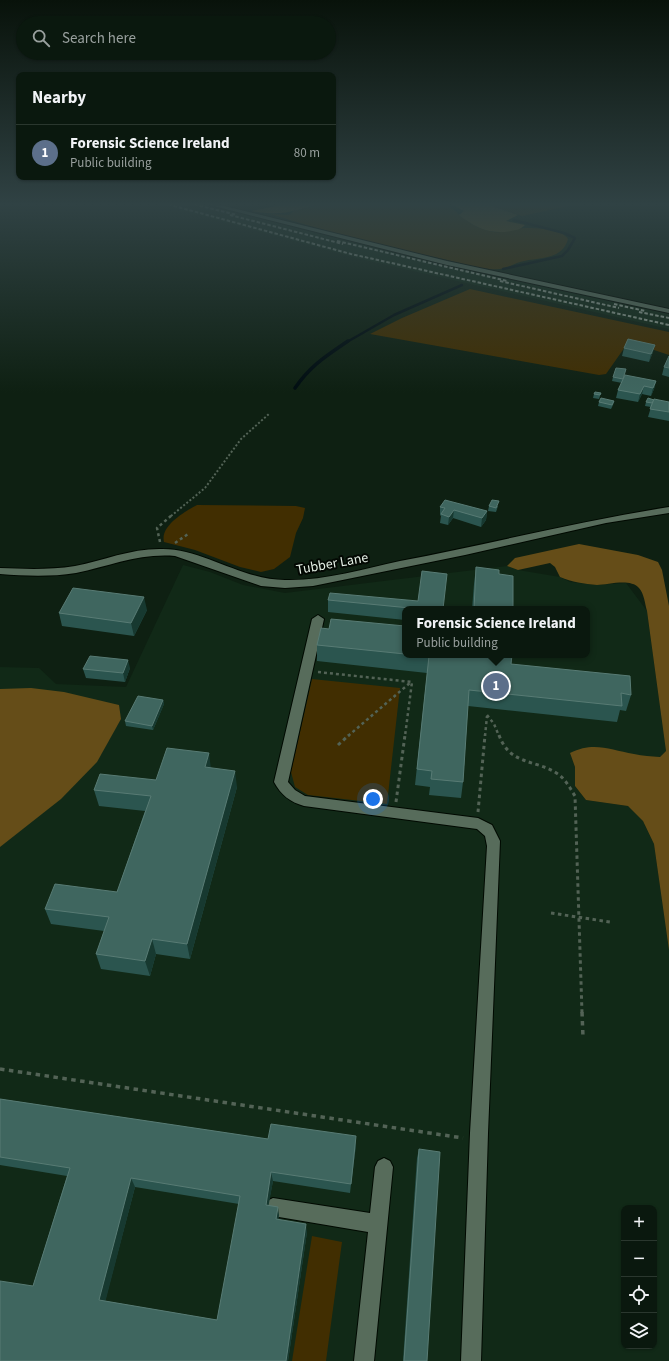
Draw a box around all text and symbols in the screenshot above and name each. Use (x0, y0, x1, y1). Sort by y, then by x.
search box (16, 16, 336, 60)
icon: search (30, 27, 52, 49)
text: Search here (62, 28, 136, 49)
text: Nearby (32, 86, 86, 110)
text: Forensic Science Ireland (70, 133, 230, 154)
text: 1 (42, 144, 48, 162)
text: 80 m (294, 144, 320, 162)
text: Public building (70, 154, 152, 172)
street label: Tubber Lane (294, 548, 370, 580)
popup (402, 606, 590, 658)
text: Forensic Science Ireland (416, 613, 576, 634)
text: Public building (416, 634, 498, 652)
pin: 1 (483, 671, 509, 701)
your location (363, 789, 383, 809)
map controls (621, 1205, 657, 1349)
button: + (621, 1205, 657, 1241)
button: − (621, 1241, 657, 1277)
button: locate (621, 1277, 657, 1313)
button: layers (621, 1313, 657, 1349)

